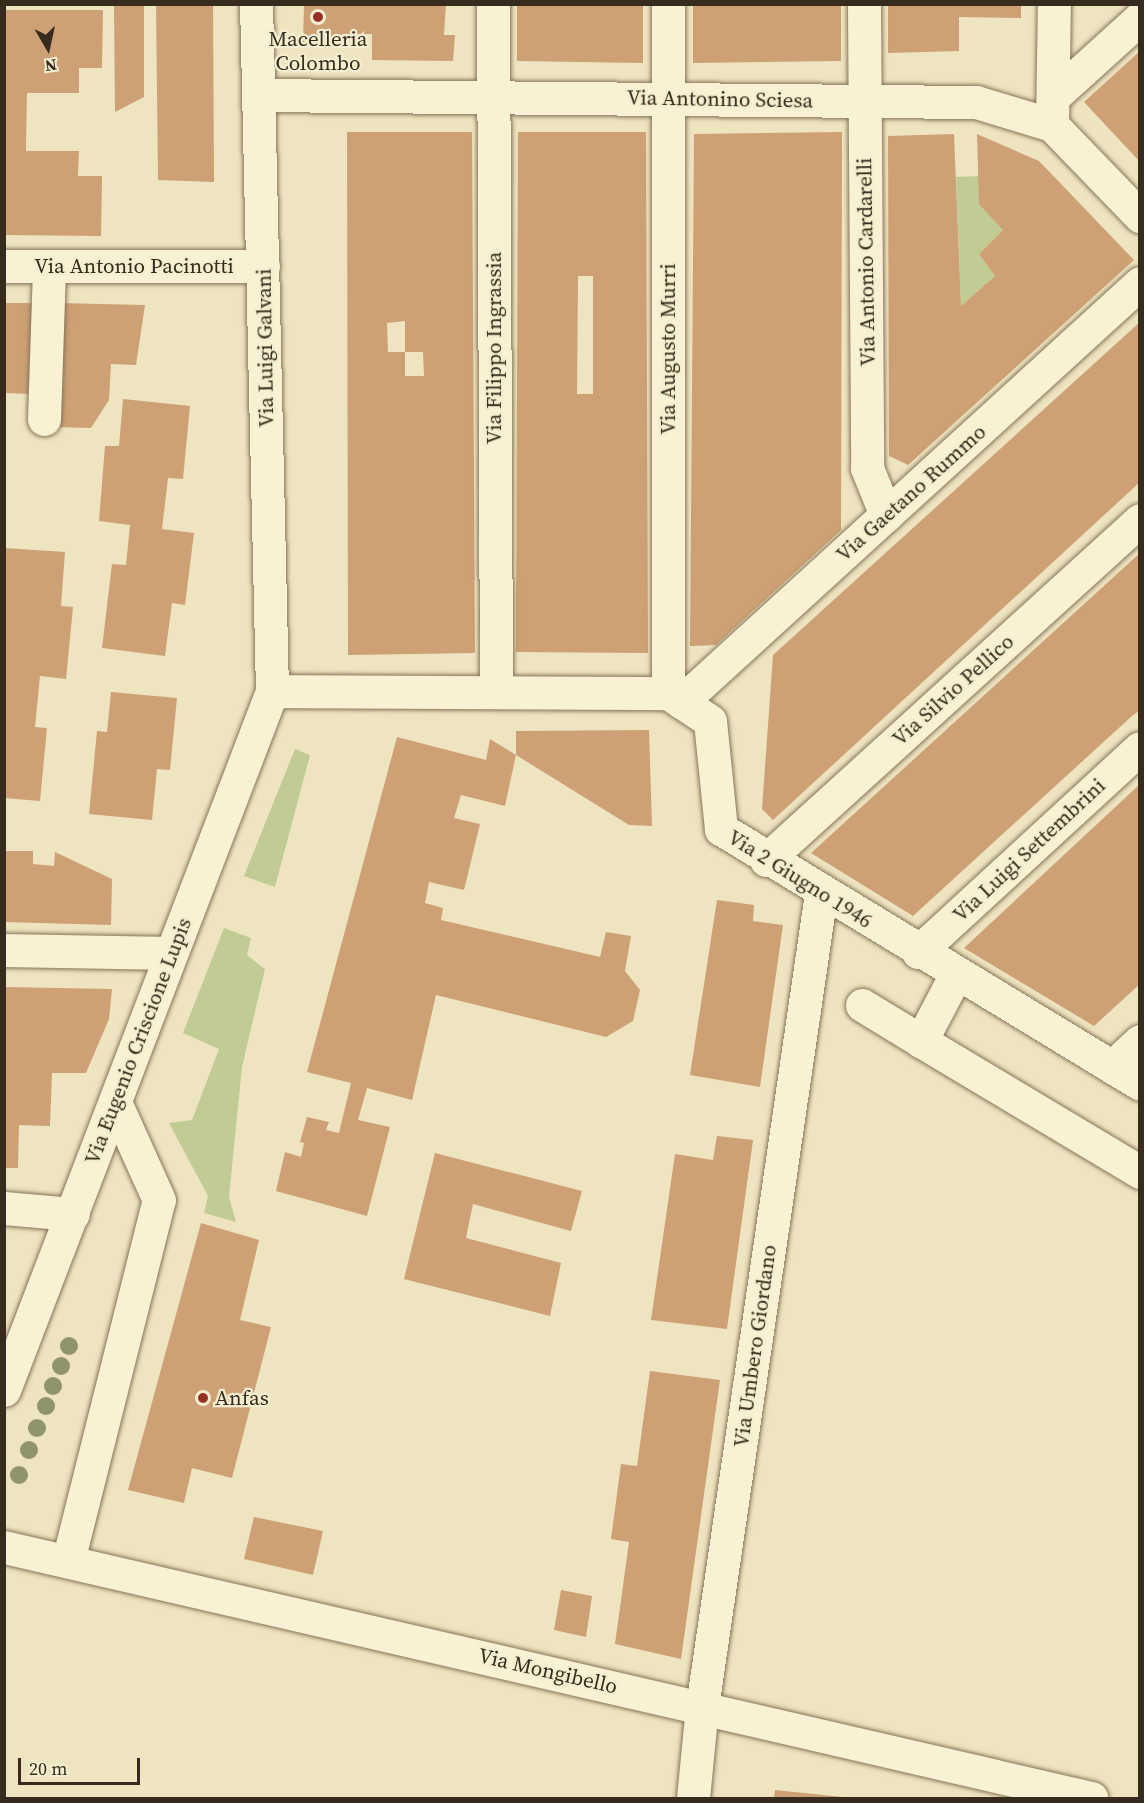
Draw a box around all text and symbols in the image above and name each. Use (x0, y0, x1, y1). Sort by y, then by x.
marker: Macelleria Colombo (311, 10, 325, 24)
north arrow (18, 18, 78, 78)
place label: Macelleria Colombo (268, 26, 368, 76)
text: N (43, 54, 58, 78)
street label: Via Antonino Sciesa (627, 85, 813, 113)
street label: Via Antonio Cardarelli (852, 158, 880, 366)
street label: Via Filippo Ingrassia (481, 252, 507, 444)
street label: Via Antonio Pacinotti (34, 253, 234, 279)
street label: Via Augusto Murri (655, 263, 681, 435)
street label: Via Luigi Galvani (251, 268, 279, 428)
street label: Via Gaetano Rummo (831, 419, 991, 567)
street label: Via Silvio Pellico (887, 629, 1019, 751)
street label: Via Luigi Settembrini (948, 773, 1110, 927)
street label: Via 2 Giugno 1946 (723, 824, 877, 934)
street label: Via Eugenio Criscione Lupis (79, 914, 197, 1168)
street label: Via Umbero Giordano (728, 1243, 782, 1449)
place label: Anfas (215, 1385, 269, 1411)
marker: Anfas (196, 1391, 210, 1405)
street label: Via Mongibello (476, 1643, 620, 1699)
scale bar (21, 1746, 142, 1784)
text: 20 m (29, 1756, 67, 1781)

